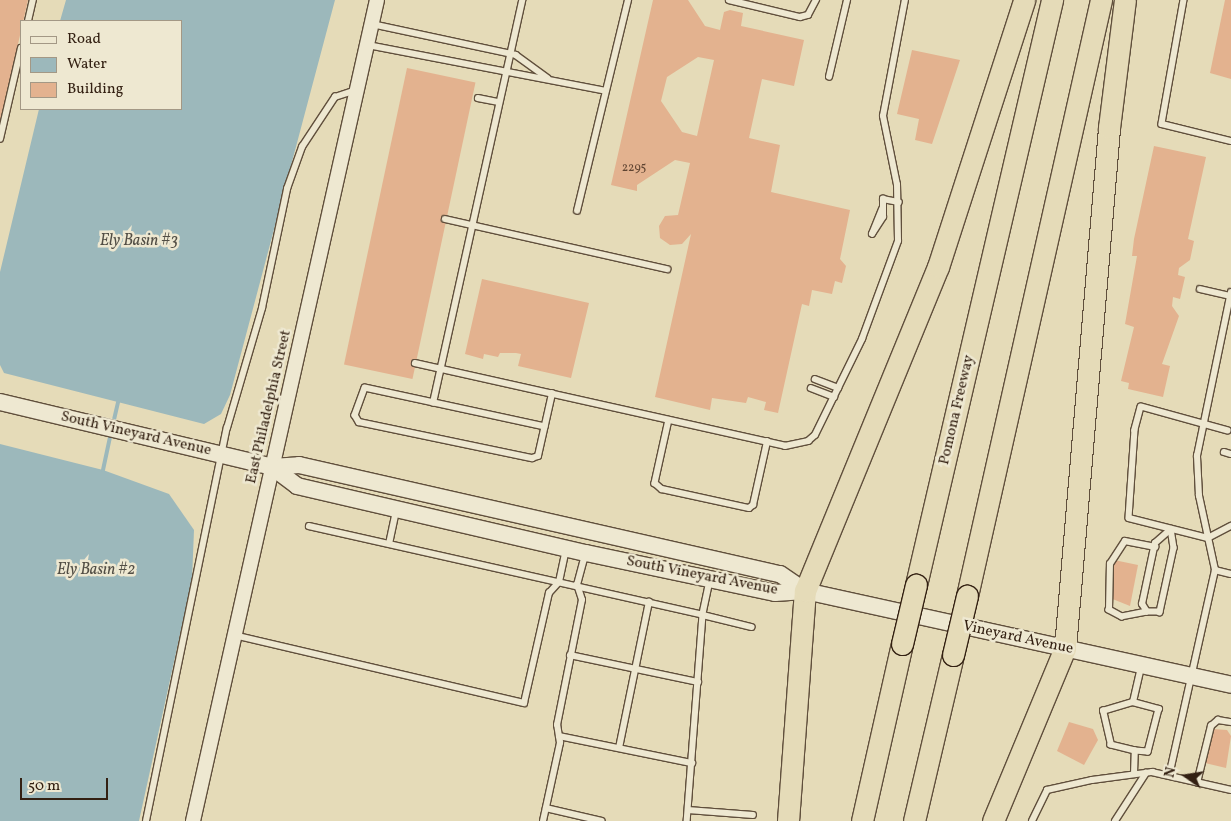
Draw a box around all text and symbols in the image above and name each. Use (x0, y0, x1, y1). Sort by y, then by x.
legend (20, 20, 182, 110)
text: Road (67, 29, 101, 50)
text: Water (67, 54, 107, 75)
text: Building (67, 79, 123, 100)
house number: 2295 (622, 162, 646, 176)
water label: Ely Basin #3 (100, 231, 178, 251)
street label: East Philadelphia Street (243, 328, 295, 486)
street label: Pomona Freeway (936, 353, 978, 467)
street label: South Vineyard Avenue (59, 408, 213, 460)
street label: South Vineyard Avenue (625, 552, 779, 600)
water label: Ely Basin #2 (57, 560, 135, 580)
street label: Vineyard Avenue (961, 618, 1075, 658)
north arrow (1161, 751, 1211, 801)
text: N (1160, 765, 1181, 780)
scale bar (22, 768, 110, 800)
text: 50 m (28, 776, 60, 797)

